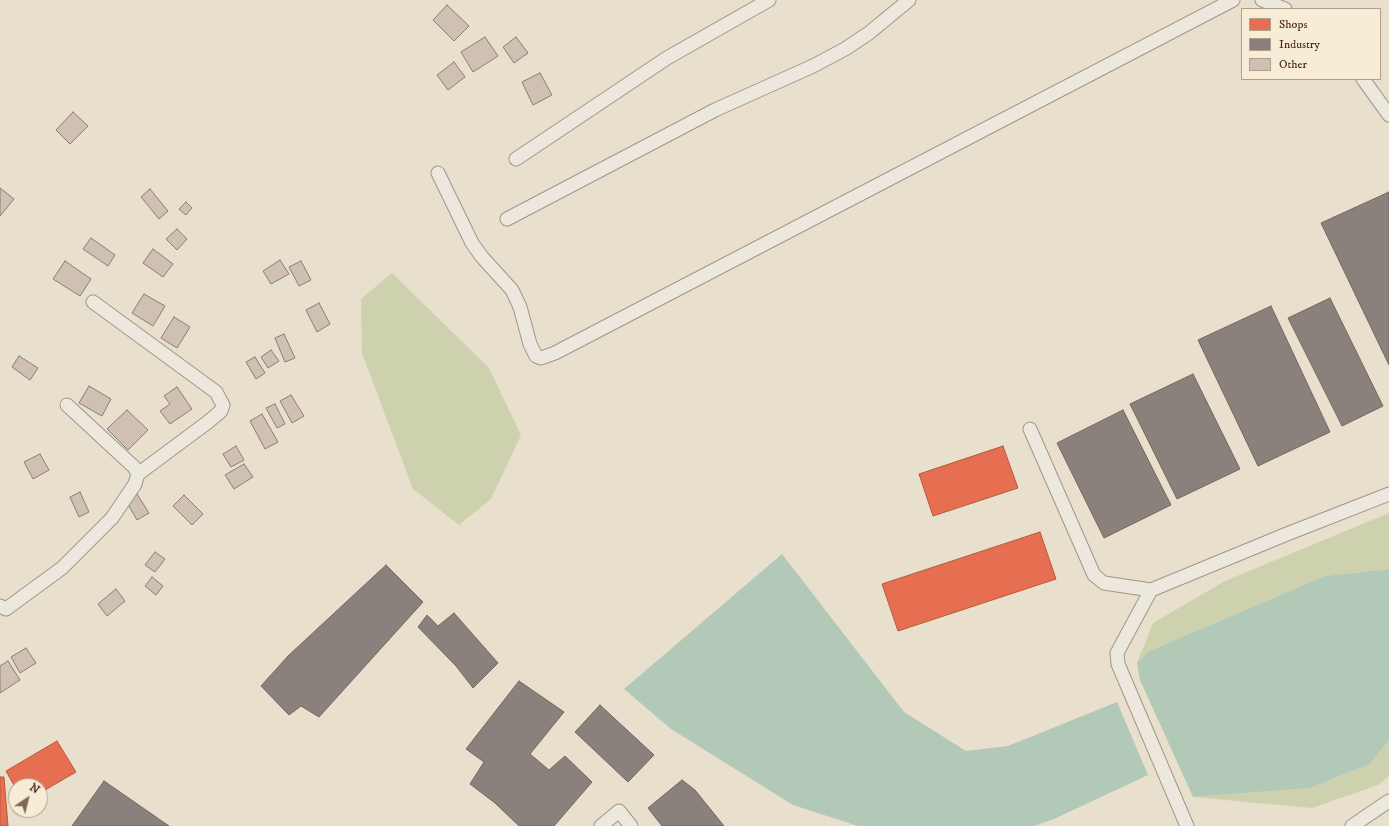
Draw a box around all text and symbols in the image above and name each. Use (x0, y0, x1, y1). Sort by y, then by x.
legend (1241, 8, 1381, 80)
text: Shops (1279, 17, 1307, 32)
text: Industry (1279, 37, 1320, 52)
text: Other (1279, 57, 1307, 72)
north arrow (8, 778, 48, 818)
text: N (27, 781, 42, 797)

